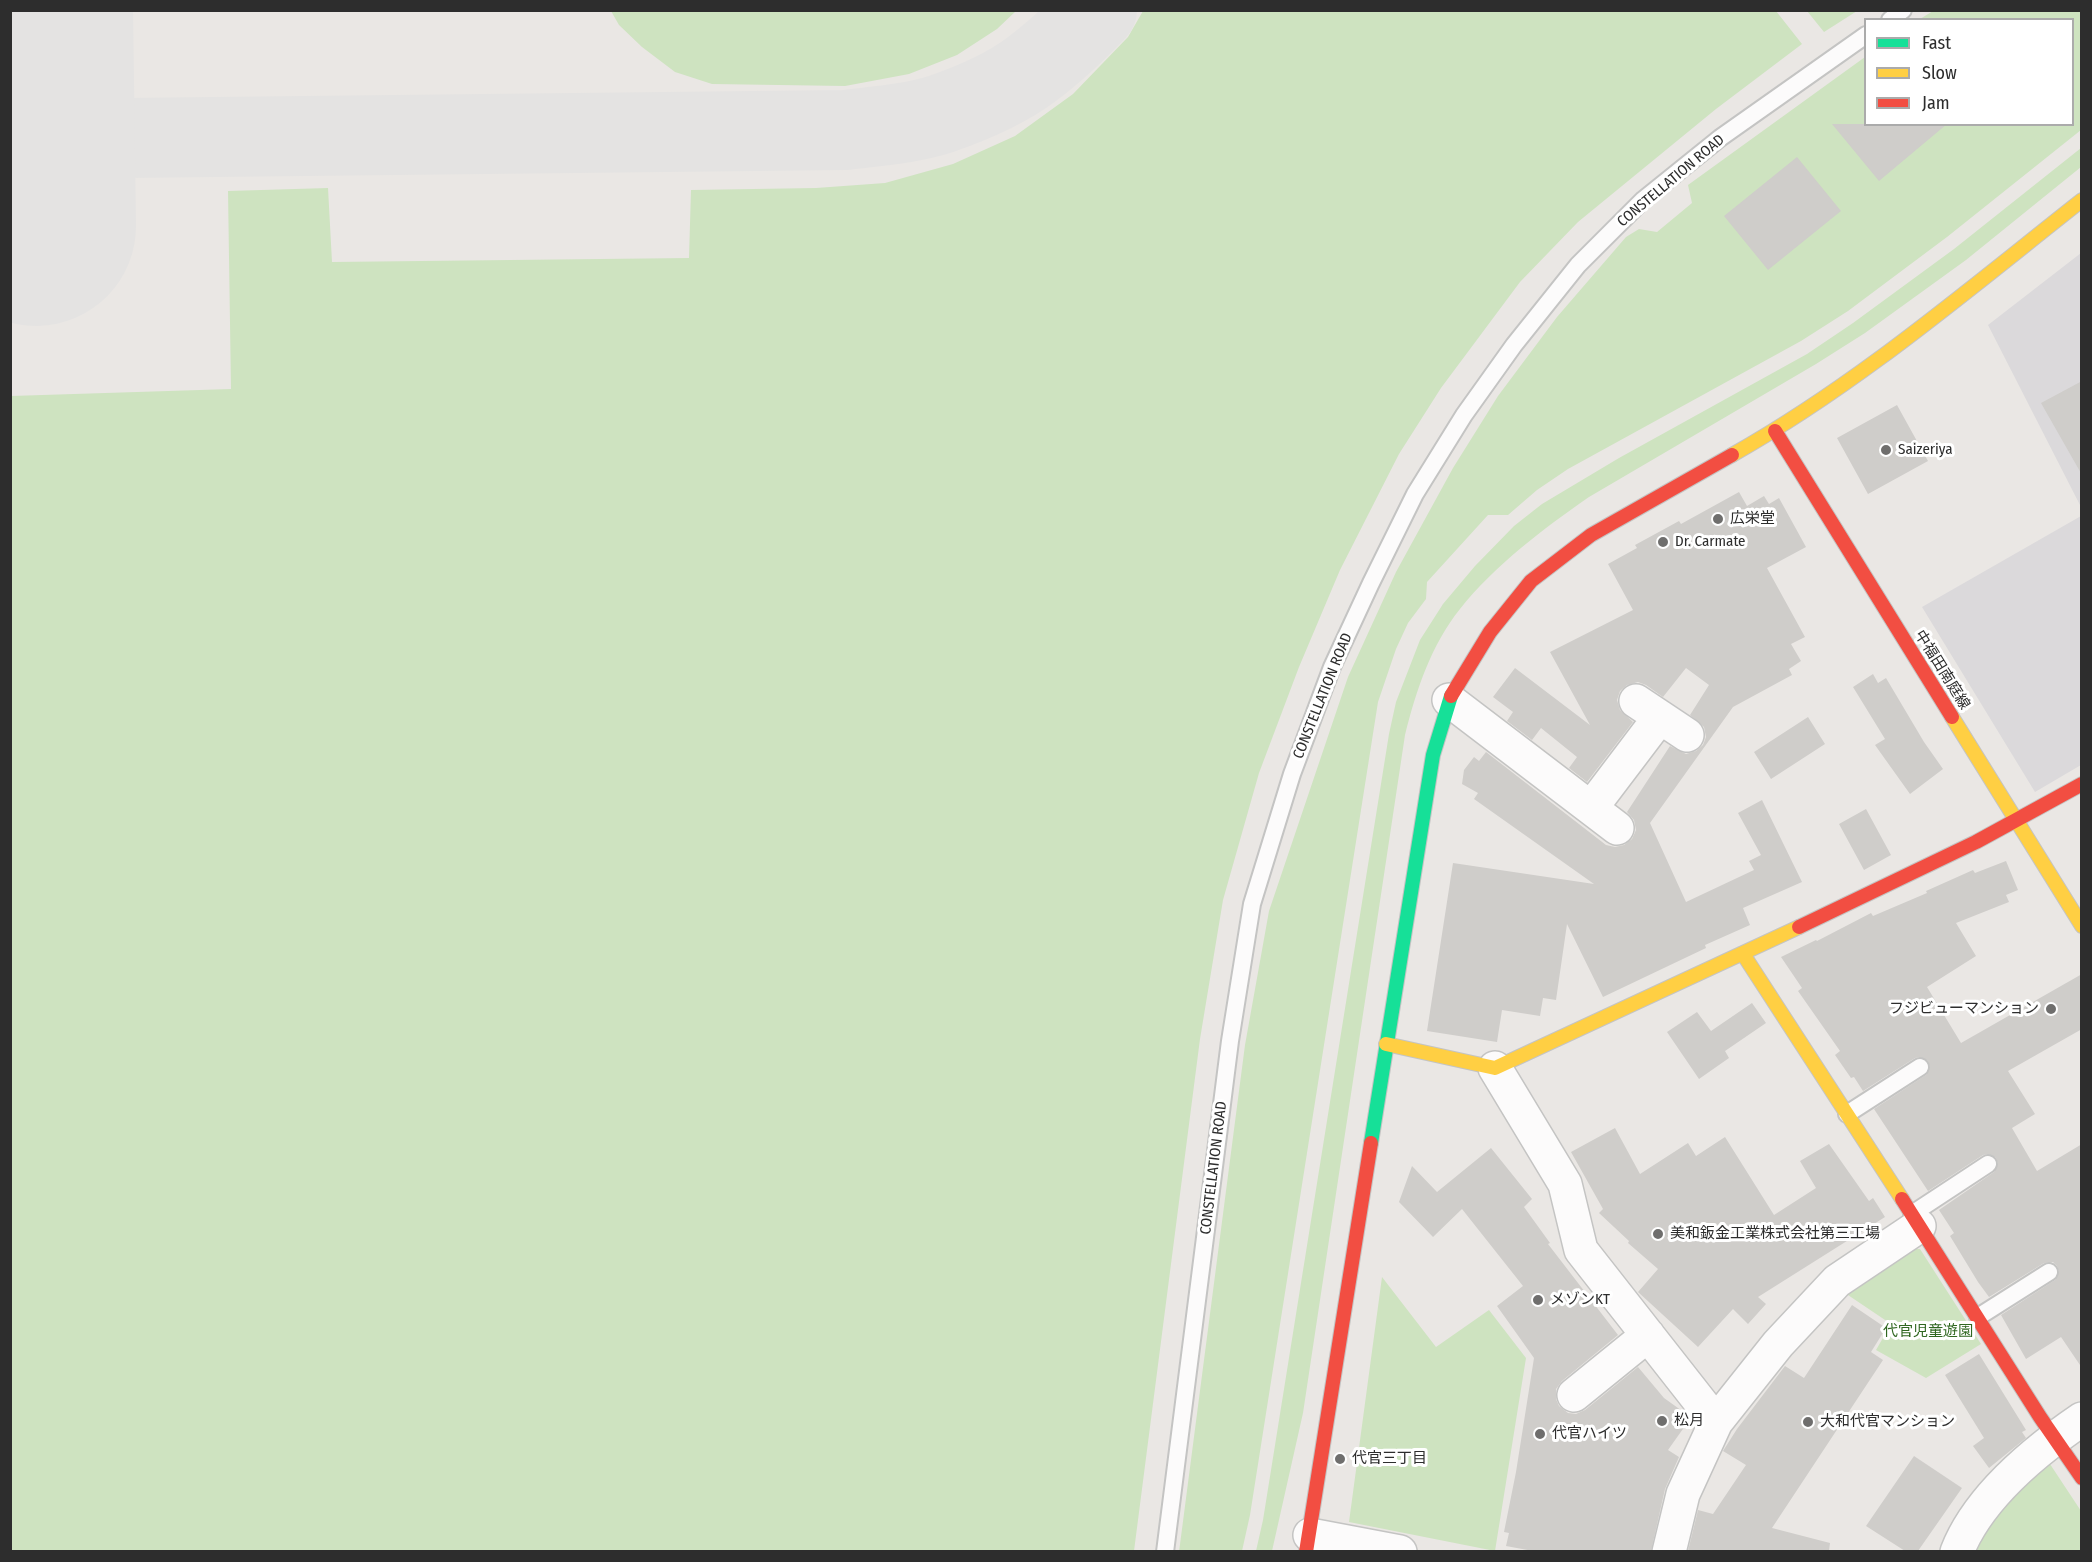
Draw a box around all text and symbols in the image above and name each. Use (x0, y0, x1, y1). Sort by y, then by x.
legend (1864, 18, 2074, 126)
text: Fast (1922, 32, 1951, 54)
text: Slow (1922, 62, 1957, 84)
text: Jam (1922, 92, 1950, 114)
street label: CONSTELLATION ROAD (1614, 131, 1728, 231)
place label: Saizeriya (1898, 441, 1953, 459)
marker: Saizeriya (1879, 443, 1893, 457)
place label: 広栄堂 (1730, 510, 1775, 528)
marker: 広栄堂 (1711, 512, 1725, 526)
place label: Dr. Carmate (1675, 533, 1745, 551)
marker: Dr. Carmate (1656, 535, 1670, 549)
street label: 中福田南庭線 (1911, 627, 1973, 713)
street label: CONSTELLATION ROAD (1290, 630, 1356, 762)
place label: フジビューマンション (1889, 1000, 2039, 1018)
marker: フジビューマンション (2044, 1002, 2058, 1016)
street label: CONSTELLATION ROAD (1197, 1100, 1231, 1236)
place label: 美和鈑金工業株式会社第三工場 (1670, 1225, 1880, 1243)
marker: 美和鈑金工業株式会社第三工場 (1651, 1227, 1665, 1241)
place label: メゾンKT (1550, 1291, 1610, 1309)
marker: メゾンKT (1531, 1293, 1545, 1307)
park label: 代官児童遊園 (1883, 1323, 1973, 1341)
place label: 松月 (1674, 1412, 1704, 1430)
place label: 大和代官マンション (1820, 1413, 1955, 1431)
marker: 松月 (1655, 1414, 1669, 1428)
marker: 大和代官マンション (1801, 1415, 1815, 1429)
place label: 代官ハイツ (1552, 1425, 1627, 1443)
marker: 代官ハイツ (1533, 1427, 1547, 1441)
place label: 代官三丁目 (1352, 1450, 1427, 1468)
marker: 代官三丁目 (1333, 1452, 1347, 1466)

